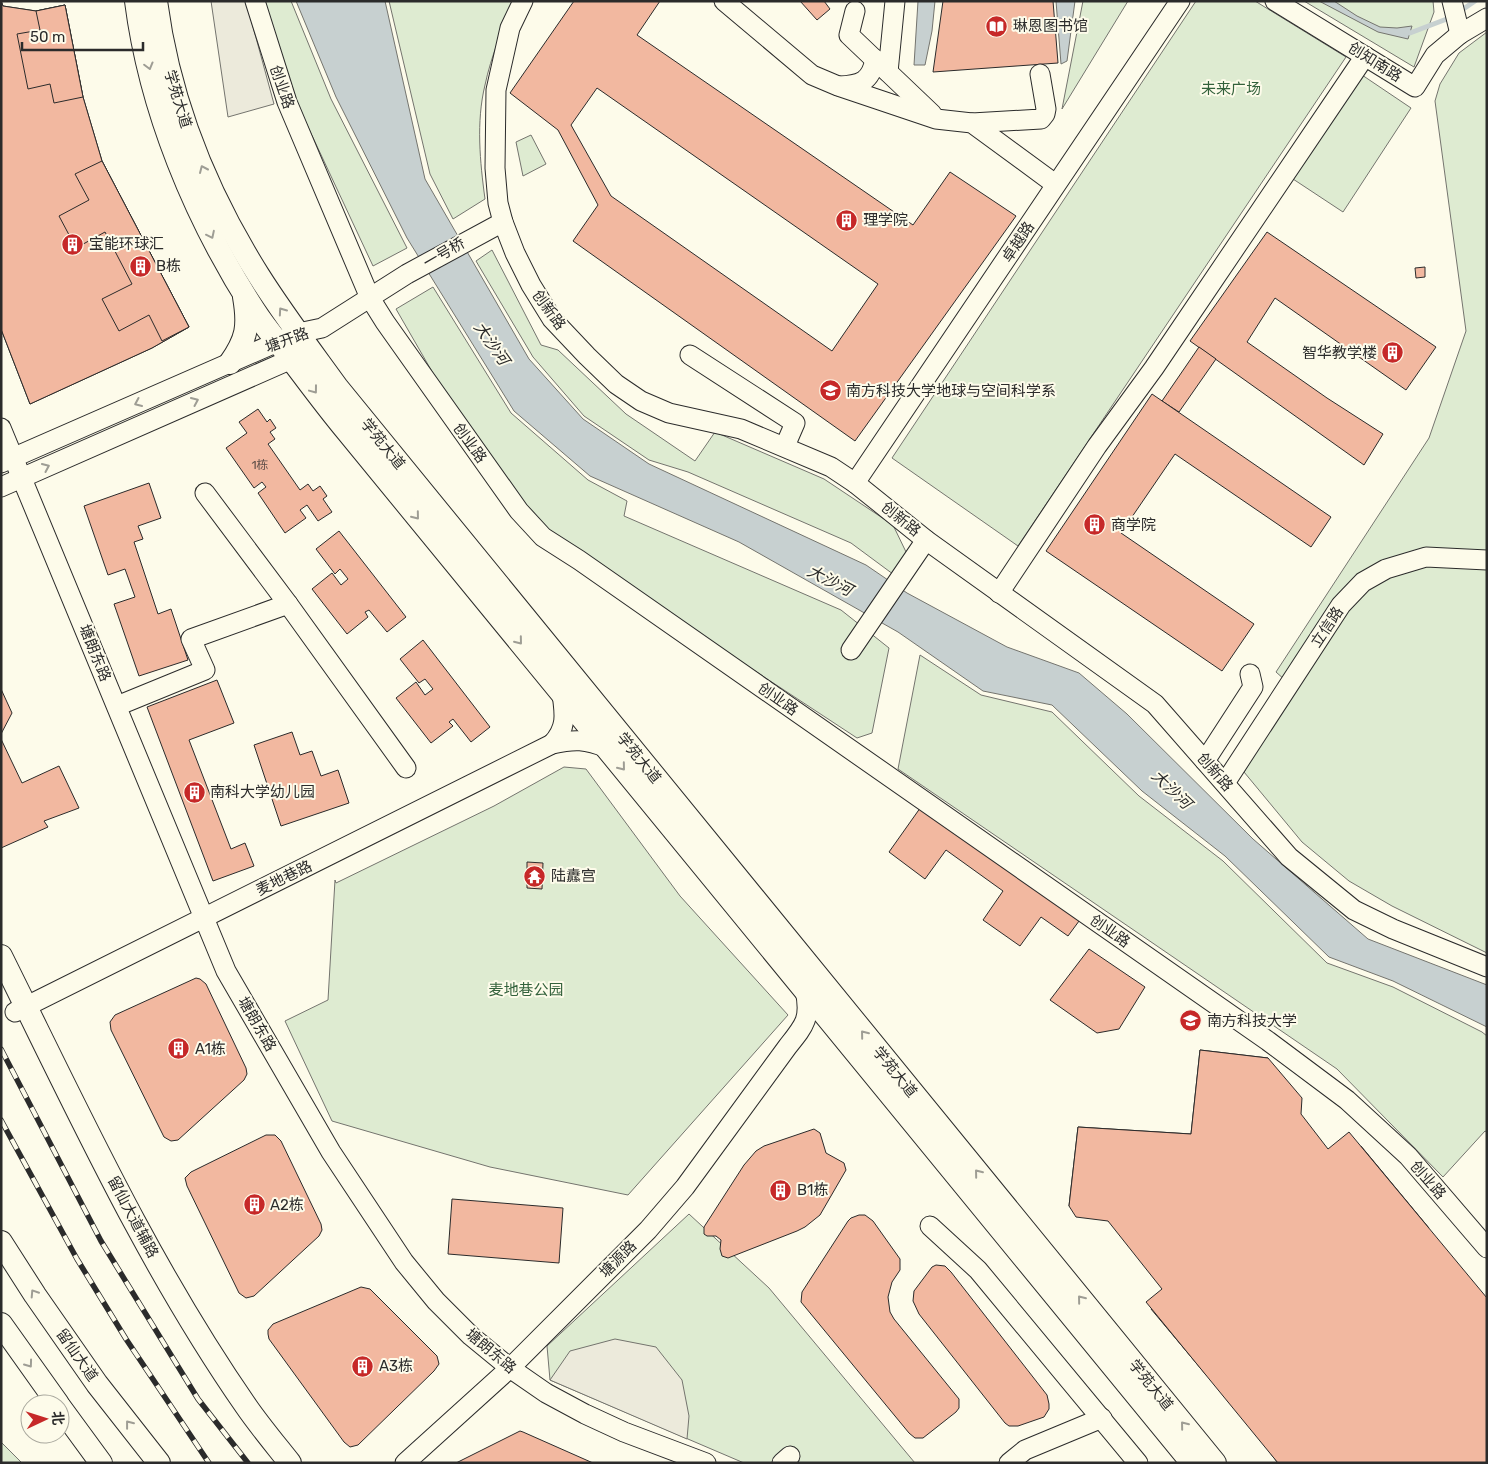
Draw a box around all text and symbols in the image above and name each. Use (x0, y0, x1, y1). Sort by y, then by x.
library icon: 琳恩图书馆 (985, 14, 1009, 38)
place label: 琳恩图书馆 (1013, 17, 1088, 35)
scale bar (22, 20, 144, 52)
text: 50 m (30, 28, 65, 46)
street label: 创知南路 (1345, 38, 1405, 86)
one-way arrow (143, 62, 154, 71)
street label: 创业路 (266, 63, 298, 111)
street label: 学苑大道 (161, 68, 195, 130)
park label: 未来广场 (1201, 80, 1261, 98)
one-way arrow (198, 165, 209, 174)
building icon: 理学院 (835, 208, 859, 232)
place label: 理学院 (863, 211, 908, 229)
street label: 卓越路 (998, 218, 1038, 266)
one-way arrow (205, 229, 215, 238)
building icon: 宝能环球汇 (61, 232, 85, 256)
street label: 一号桥 (420, 234, 468, 272)
place label: 宝能环球汇 (89, 235, 164, 253)
building icon: B栋 (128, 254, 152, 278)
place label: B栋 (156, 257, 181, 275)
street label: 创新路 (528, 287, 570, 333)
one-way arrow (279, 307, 288, 317)
water label: 大沙河 (470, 318, 515, 371)
street label: 塘开路 (263, 324, 311, 356)
building icon: 智华教学楼 (1381, 341, 1405, 365)
place label: 智华教学楼 (1302, 344, 1377, 362)
school or university icon: 南方科技大学地球与空间科学系 (818, 379, 842, 403)
place label: 南方科技大学地球与空间科学系 (846, 382, 1056, 400)
one-way arrow (308, 384, 317, 394)
one-way arrow (134, 397, 143, 408)
one-way arrow (190, 397, 199, 408)
street label: 学苑大道 (357, 415, 409, 473)
street label: 创业路 (449, 420, 491, 466)
house number: 1栋 (251, 458, 269, 472)
one-way arrow (41, 462, 50, 473)
street label: 创新路 (878, 498, 924, 540)
one-way arrow (411, 510, 420, 519)
building icon: 商学院 (1083, 513, 1107, 537)
place label: 商学院 (1111, 516, 1156, 534)
water label: 大沙河 (804, 561, 858, 601)
street label: 立信路 (1307, 603, 1347, 651)
street label: 塘朗东路 (75, 622, 115, 684)
one-way arrow (514, 636, 523, 645)
street label: 创业路 (754, 679, 802, 719)
street label: 学苑大道 (613, 729, 665, 787)
street label: 创新路 (1193, 749, 1237, 795)
one-way arrow (617, 761, 625, 770)
water label: 大沙河 (1148, 766, 1198, 815)
building icon: 南科大学幼儿园 (182, 780, 206, 804)
place label: 南科大学幼儿园 (210, 783, 315, 801)
street label: 麦地巷路 (253, 857, 315, 899)
temple icon: 陆纛宫 (523, 864, 547, 888)
place label: 陆纛宫 (551, 867, 596, 885)
street label: 创业路 (1086, 911, 1134, 951)
park label: 麦地巷公园 (488, 981, 564, 999)
street label: 塘朗东路 (234, 994, 280, 1054)
school or university icon: 南方科技大学 (1179, 1009, 1203, 1033)
place label: 南方科技大学 (1207, 1012, 1297, 1030)
one-way arrow (862, 1031, 870, 1040)
building icon: A1栋 (167, 1037, 191, 1061)
place label: A1栋 (195, 1040, 226, 1058)
street label: 学苑大道 (869, 1043, 921, 1101)
street label: 创业路 (1406, 1157, 1450, 1203)
one-way arrow (976, 1170, 984, 1179)
street label: 留仙大道辅路 (104, 1173, 162, 1261)
building icon: B1栋 (769, 1178, 793, 1202)
place label: B1栋 (797, 1181, 828, 1199)
building icon: A2栋 (242, 1193, 266, 1217)
place label: A2栋 (270, 1196, 304, 1214)
street label: 塘源路 (596, 1237, 640, 1281)
one-way arrow (31, 1289, 40, 1299)
one-way arrow (1078, 1296, 1086, 1305)
street label: 留仙大道 (52, 1325, 102, 1385)
street label: 塘朗东路 (462, 1325, 520, 1377)
building icon: A3栋 (351, 1354, 375, 1378)
street label: 学苑大道 (1125, 1356, 1177, 1414)
place label: A3栋 (379, 1357, 413, 1375)
one-way arrow (23, 1358, 32, 1368)
north arrow (20, 1394, 70, 1444)
text: 北 (49, 1411, 66, 1426)
one-way arrow (126, 1421, 135, 1430)
one-way arrow (1181, 1422, 1189, 1431)

